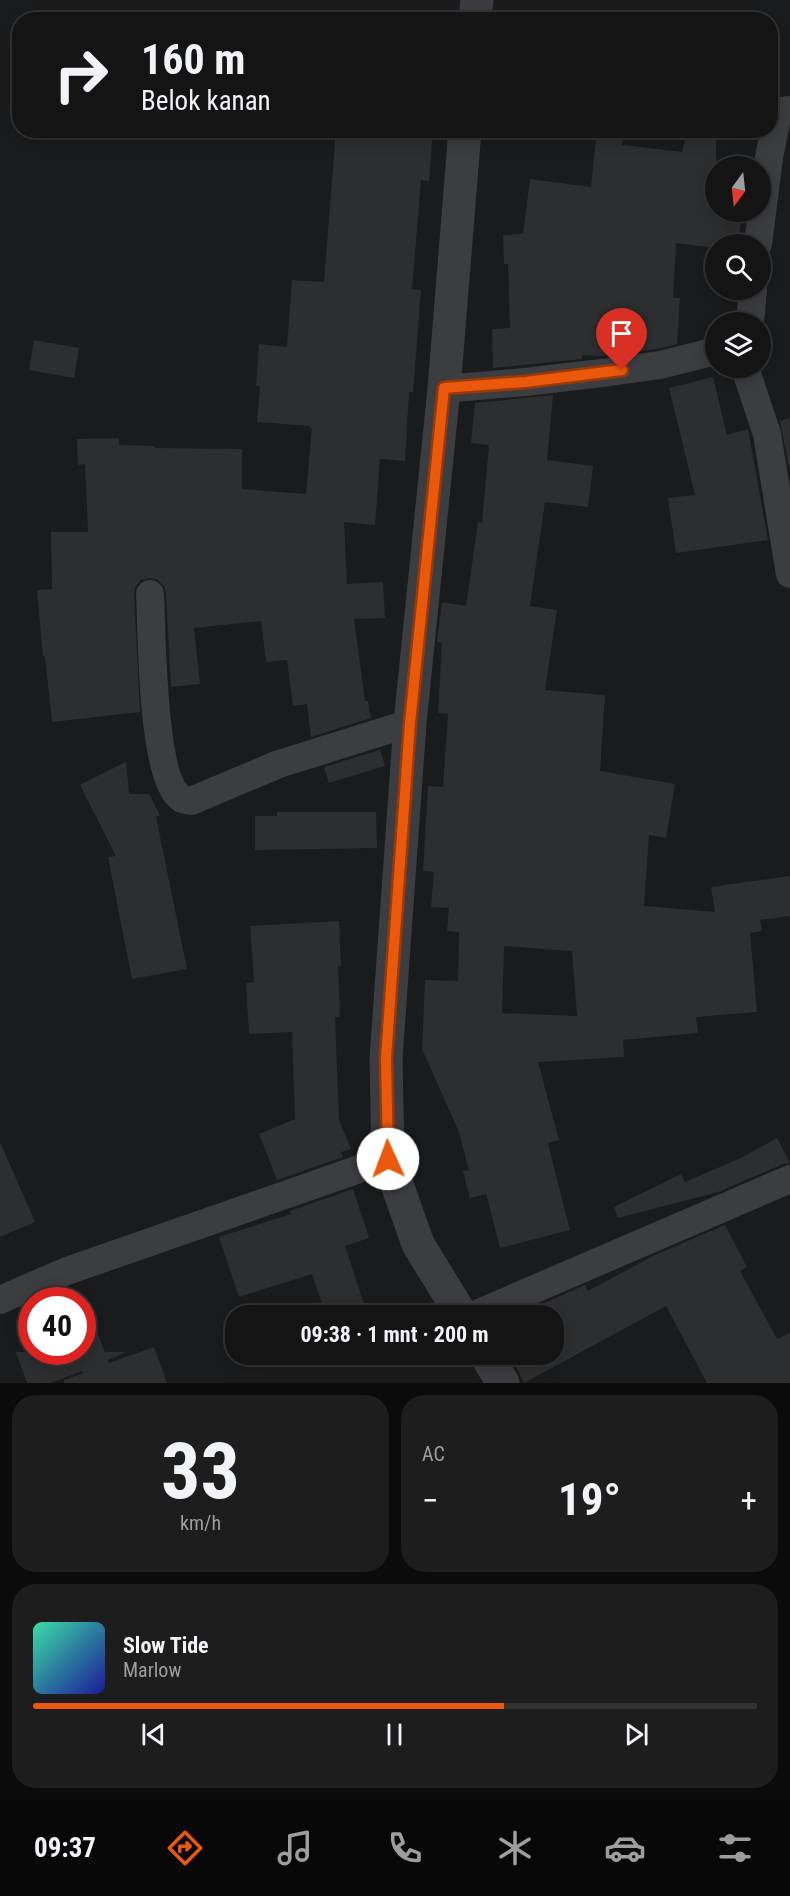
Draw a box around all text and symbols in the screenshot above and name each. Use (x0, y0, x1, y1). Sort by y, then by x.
text: 160 m (141, 35, 246, 84)
icon: right (42, 36, 120, 114)
text: Belok kanan (141, 85, 271, 117)
north arrow (705, 156, 771, 222)
map controls (705, 156, 771, 378)
button: search (705, 234, 771, 300)
pin (596, 308, 647, 370)
button: layers (705, 312, 771, 378)
icon: arrive (605, 317, 638, 350)
position arrow (356, 1127, 420, 1191)
speed limit sign: 40 (18, 1287, 96, 1365)
text: 09:38 · 1 mnt · 200 m (300, 1322, 489, 1347)
text: 33 (161, 1426, 240, 1517)
text: AC (422, 1442, 445, 1466)
text: 19° (558, 1473, 621, 1526)
text: − (422, 1481, 439, 1520)
text: + (741, 1481, 757, 1520)
text: km/h (180, 1511, 221, 1535)
text: Slow Tide (123, 1633, 209, 1658)
text: Marlow (123, 1658, 181, 1682)
icon: previous (137, 1718, 170, 1751)
icon: pause (378, 1718, 411, 1751)
icon: next (620, 1718, 653, 1751)
icon: directions (164, 1827, 206, 1869)
icon: music (274, 1827, 316, 1869)
icon: phone (384, 1827, 426, 1869)
icon: climate (494, 1827, 536, 1869)
icon: car (604, 1827, 646, 1869)
icon: filters (714, 1827, 756, 1869)
text: 09:37 (34, 1832, 96, 1864)

